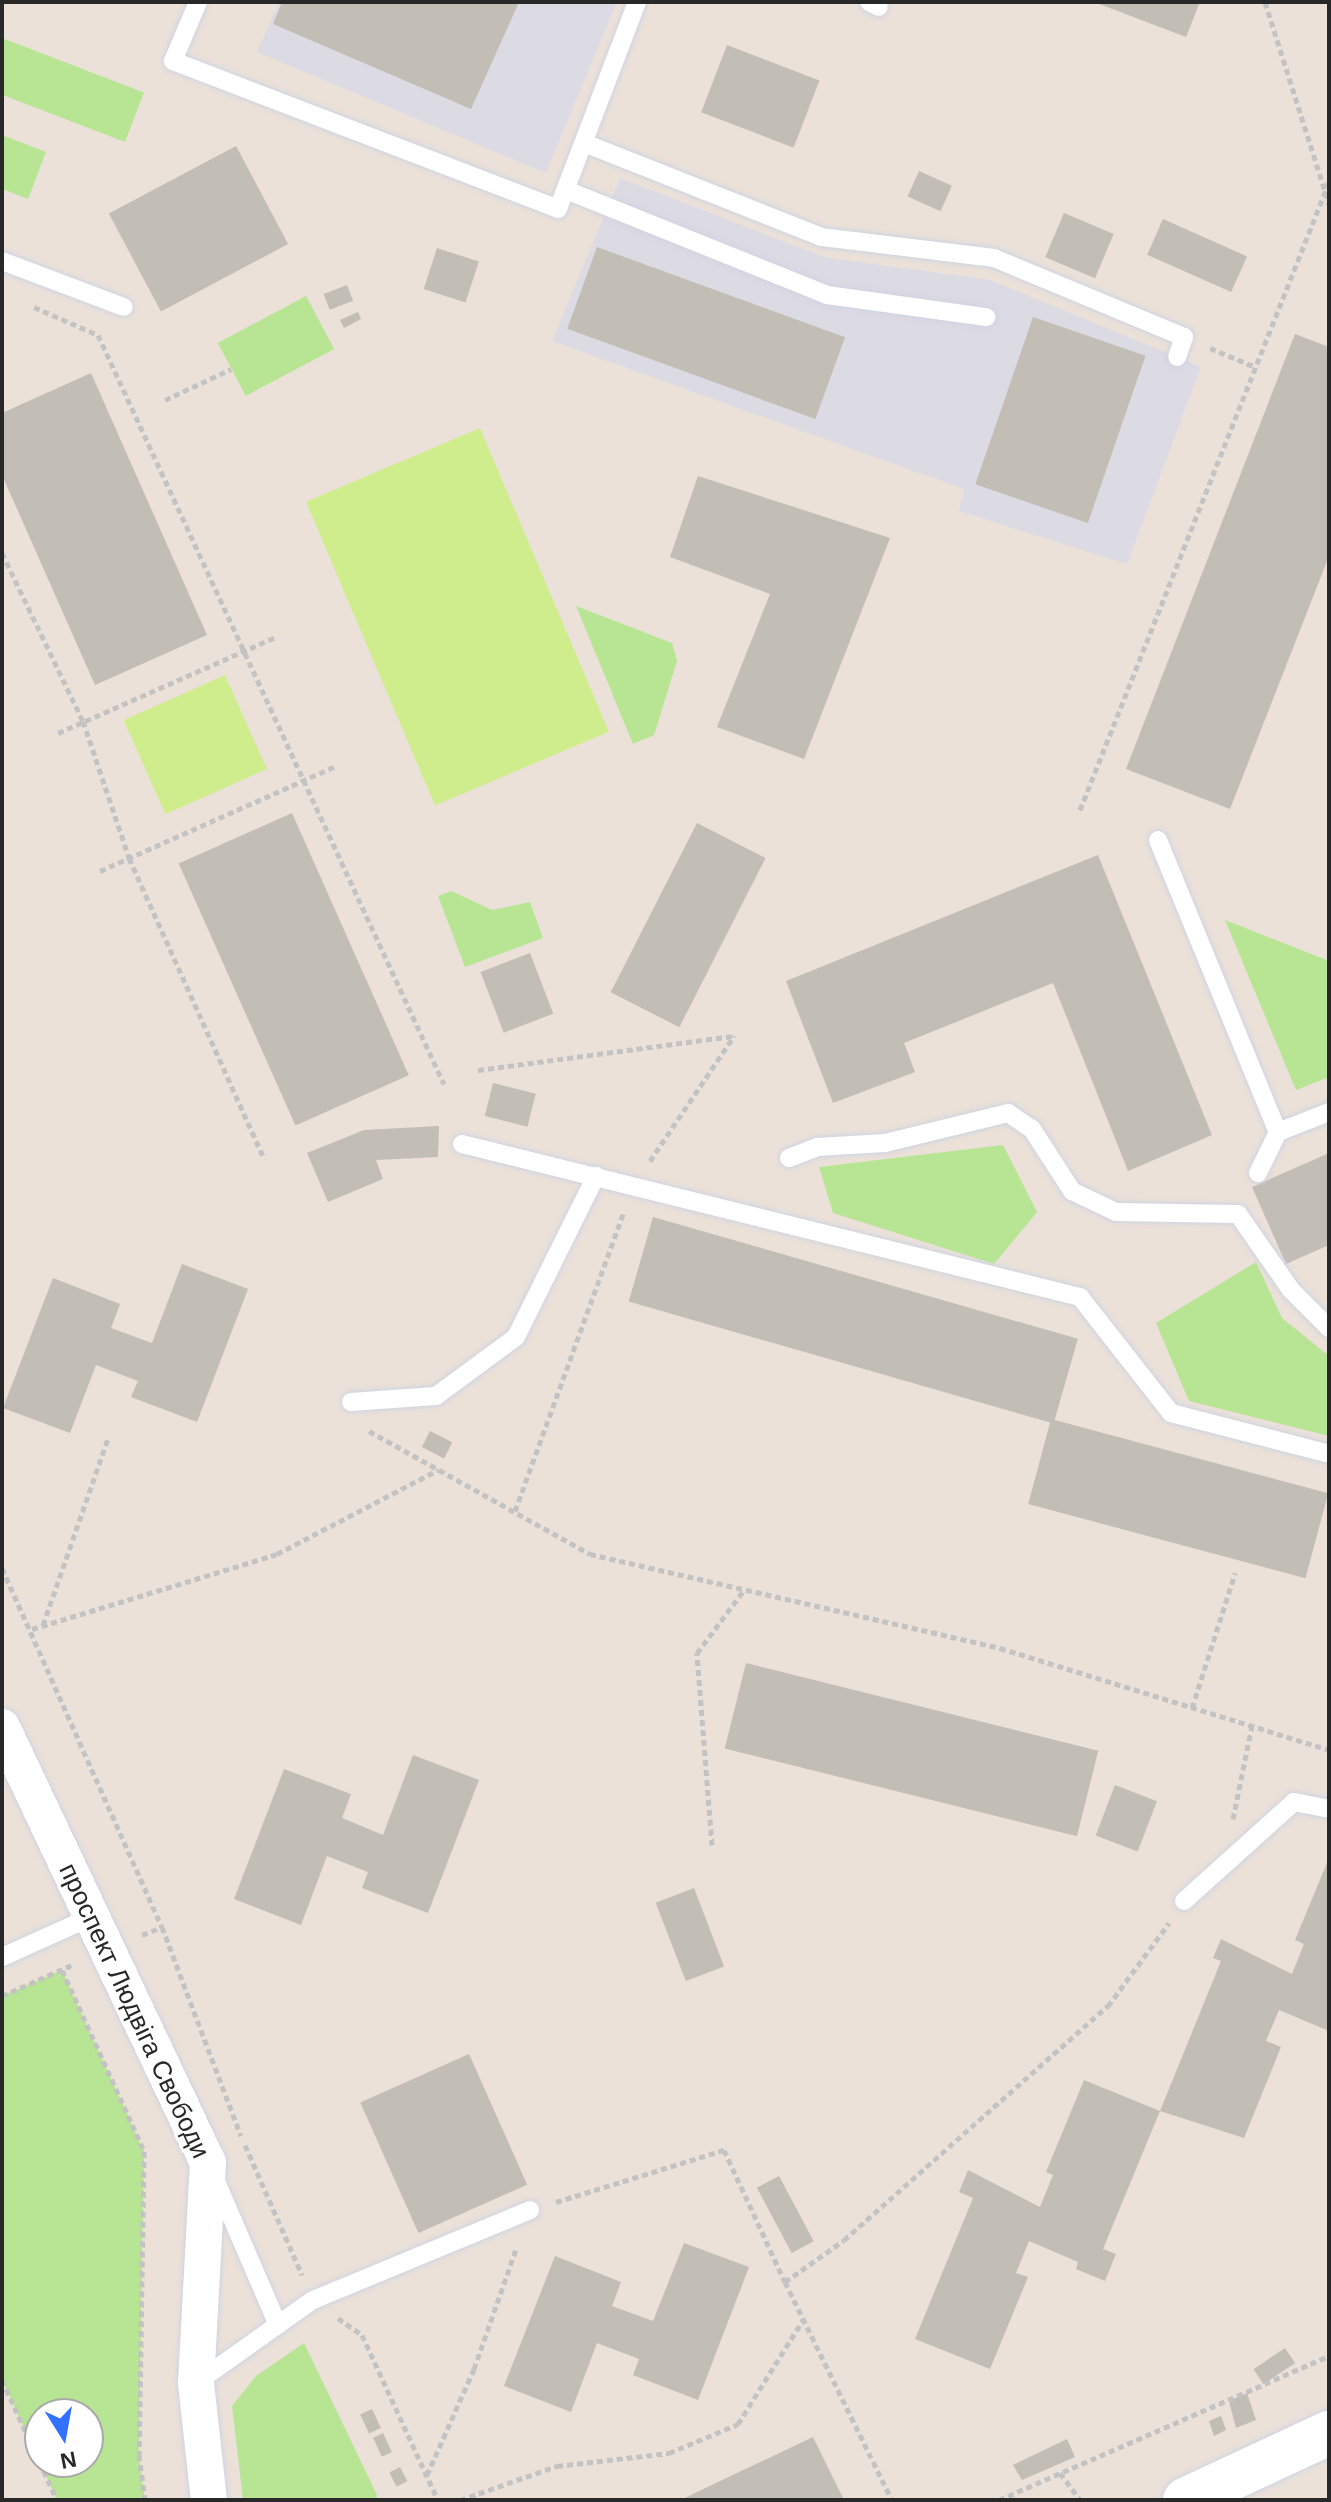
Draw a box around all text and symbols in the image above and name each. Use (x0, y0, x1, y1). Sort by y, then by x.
street label: проспект Людвіга Свободи (52, 1859, 216, 2163)
north arrow (24, 2398, 104, 2478)
text: N (58, 2446, 78, 2474)

